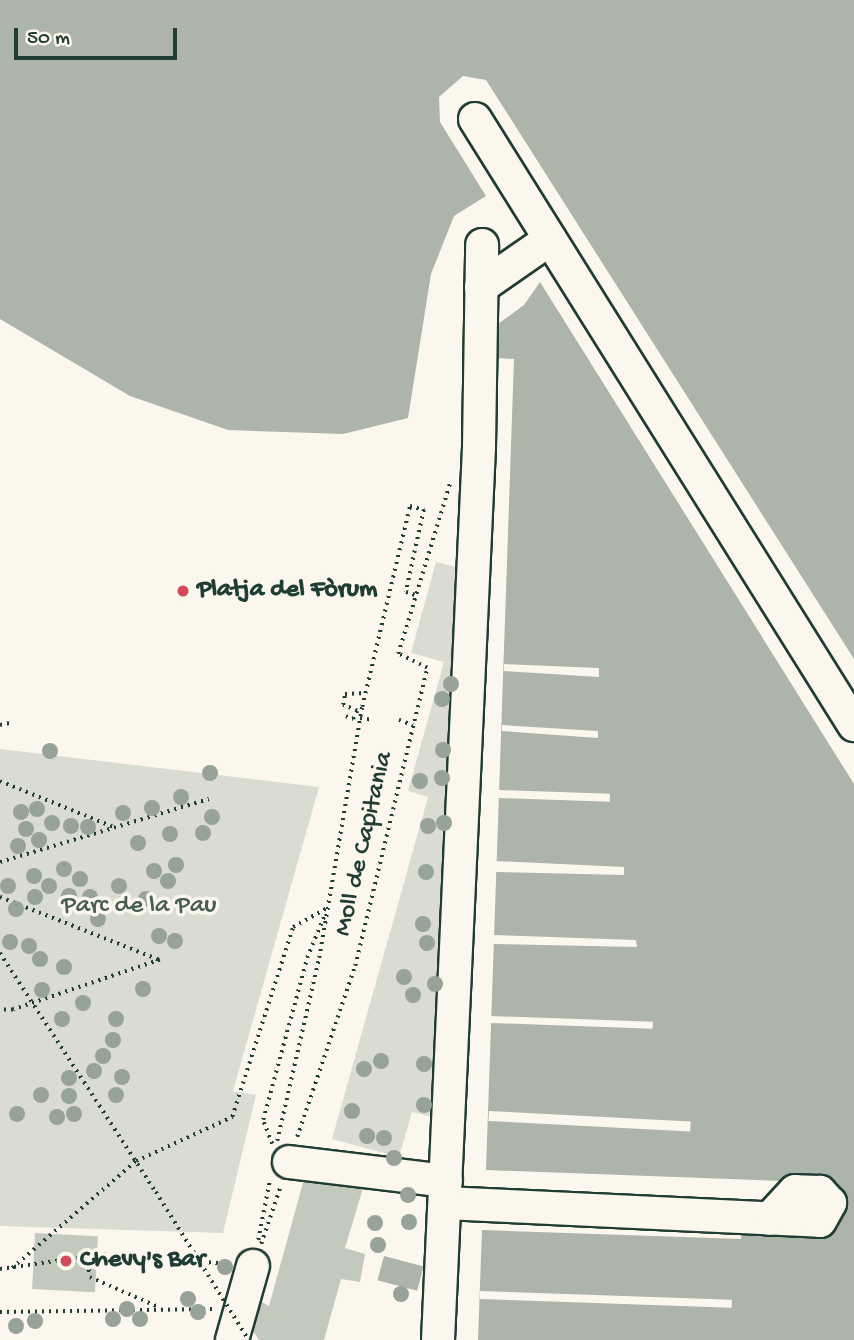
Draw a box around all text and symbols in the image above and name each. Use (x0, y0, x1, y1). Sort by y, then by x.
scale bar (18, 14, 180, 58)
text: 50 m (27, 27, 70, 52)
place label: Platja del Fòrum (197, 575, 377, 607)
marker: Platja del Fòrum (175, 583, 191, 599)
street label: Moll de Capitania (329, 749, 401, 939)
park label: Parc de la Pau (61, 891, 217, 923)
place label: Chevy's Bar (80, 1245, 205, 1277)
marker: Chevy's Bar (58, 1253, 74, 1269)

